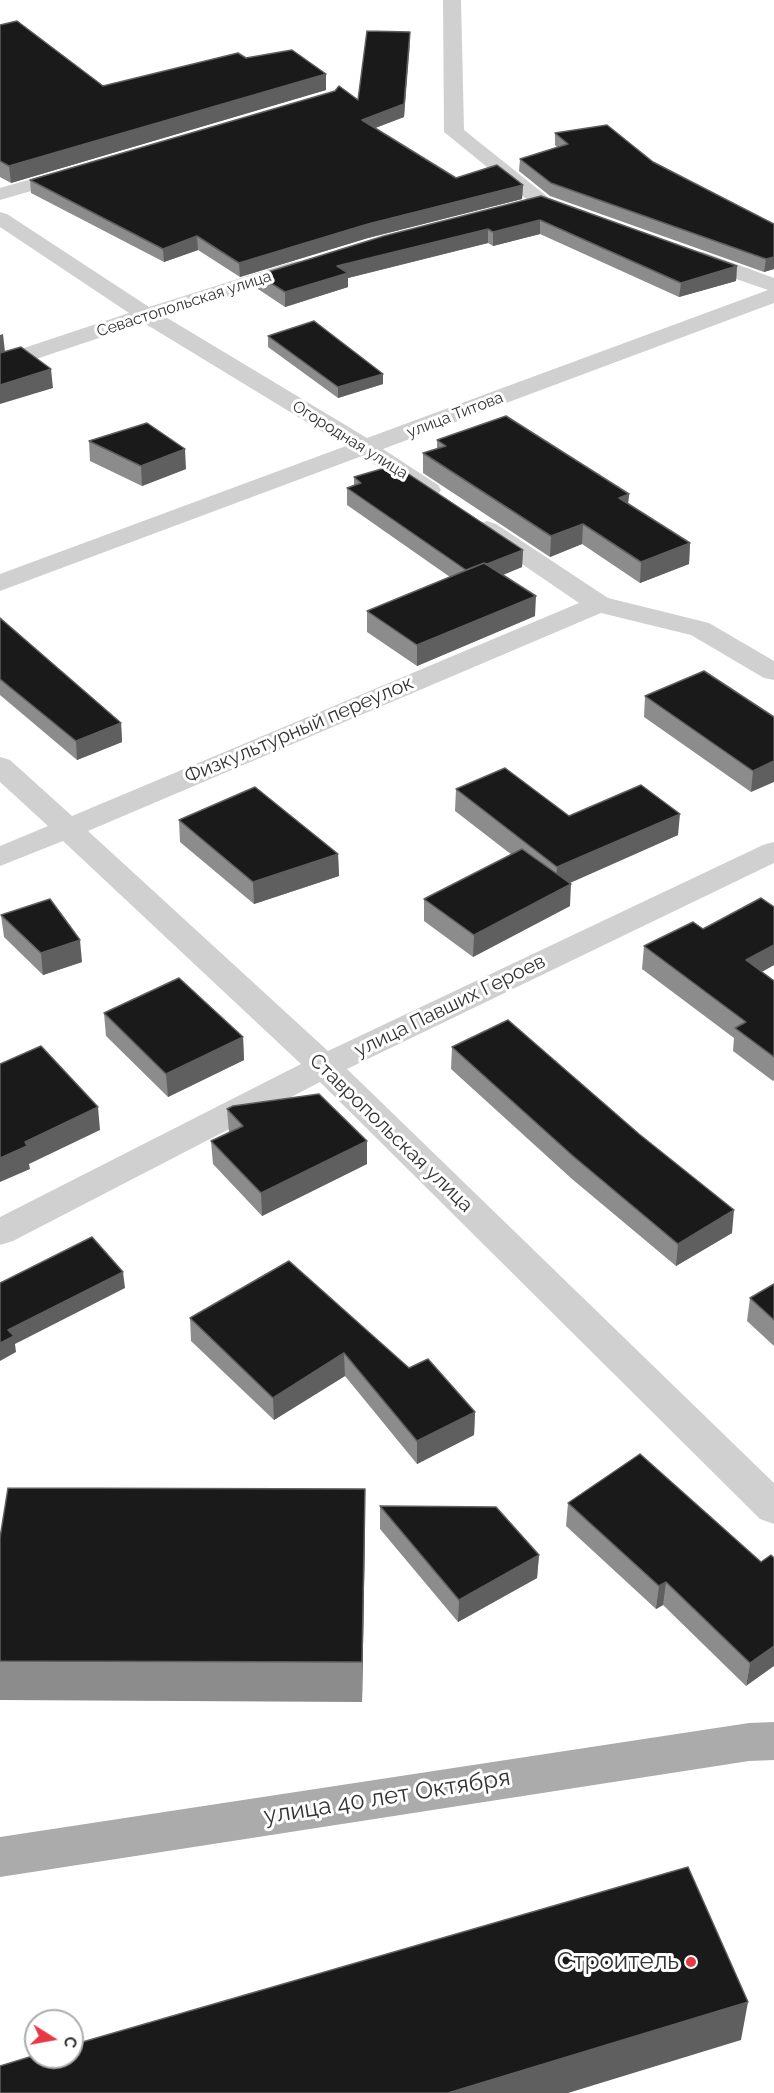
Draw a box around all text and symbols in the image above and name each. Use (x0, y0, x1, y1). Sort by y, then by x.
street label: Севастопольская улица (94, 267, 274, 341)
street label: улица Титова (404, 388, 506, 442)
street label: Огородная улица (289, 397, 411, 483)
street label: Физкультурный переулок (181, 671, 417, 789)
street label: улица Павших Героев (351, 949, 549, 1063)
street label: Ставропольская улица (304, 1049, 478, 1217)
street label: улица 40 лет Октября (262, 1763, 512, 1831)
place label: Строитель (557, 1948, 679, 1976)
marker: Строитель (684, 1955, 698, 1969)
north arrow (24, 2009, 84, 2069)
text: С (60, 2035, 81, 2049)

